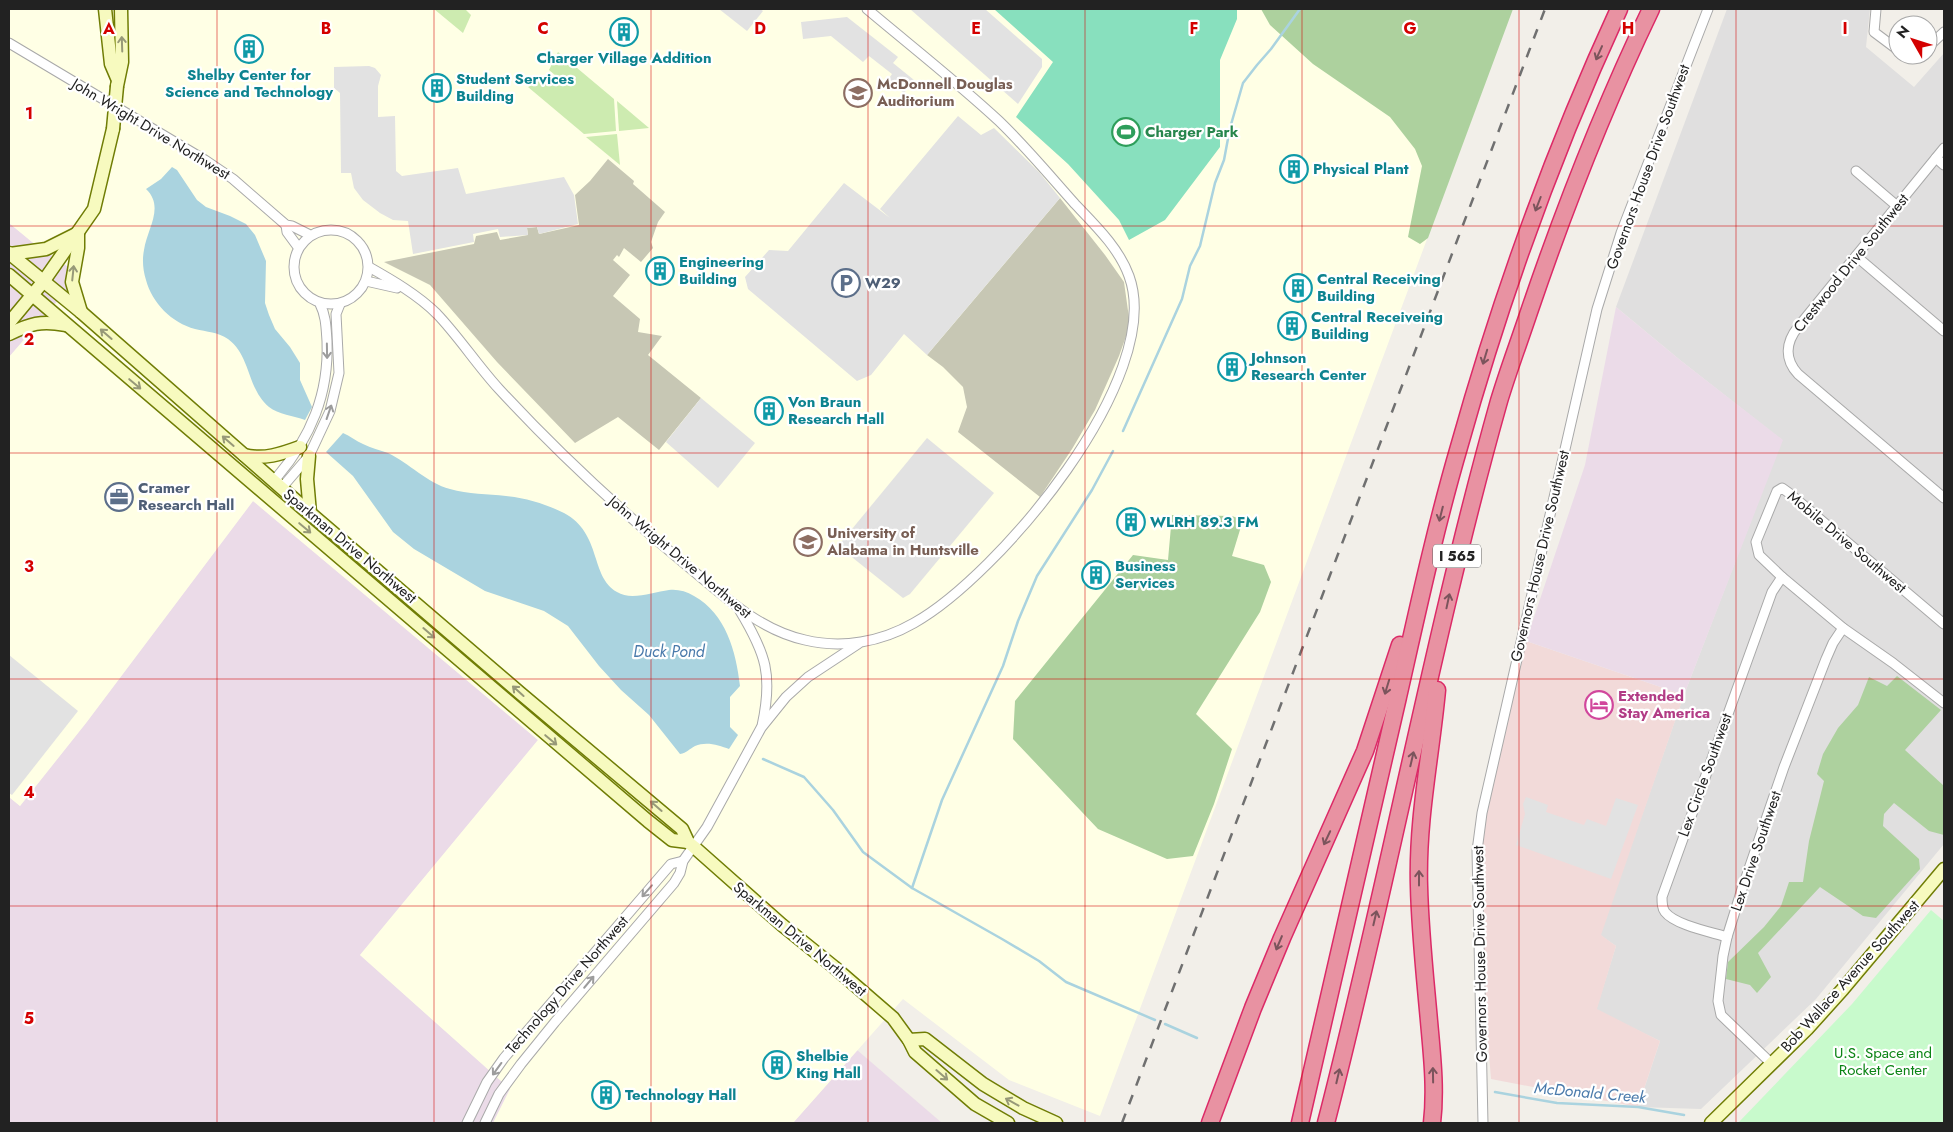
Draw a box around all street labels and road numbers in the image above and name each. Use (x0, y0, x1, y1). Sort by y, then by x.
street label: Governors House Drive Southwest (1601, 61, 1696, 272)
street label: John Wright Drive Northwest (66, 72, 235, 185)
street label: Crestwood Drive Southwest (1788, 189, 1914, 337)
street label: Governors House Drive Southwest (1505, 448, 1575, 664)
street label: Sparkman Drive Northwest (278, 483, 422, 609)
street label: Mobile Drive Southwest (1783, 486, 1912, 599)
street label: John Wright Drive Northwest (602, 489, 757, 624)
road number: I 565 (1433, 544, 1481, 568)
street label: Lex Circle Southwest (1672, 710, 1738, 840)
street label: Lex Drive Southwest (1725, 788, 1787, 914)
street label: Governors House Drive Southwest (1467, 845, 1493, 1062)
street label: Sparkman Drive Northwest (728, 876, 872, 1002)
street label: Bob Wallace Avenue Southwest (1776, 895, 1925, 1057)
street label: Technology Drive Northwest (501, 911, 634, 1059)

